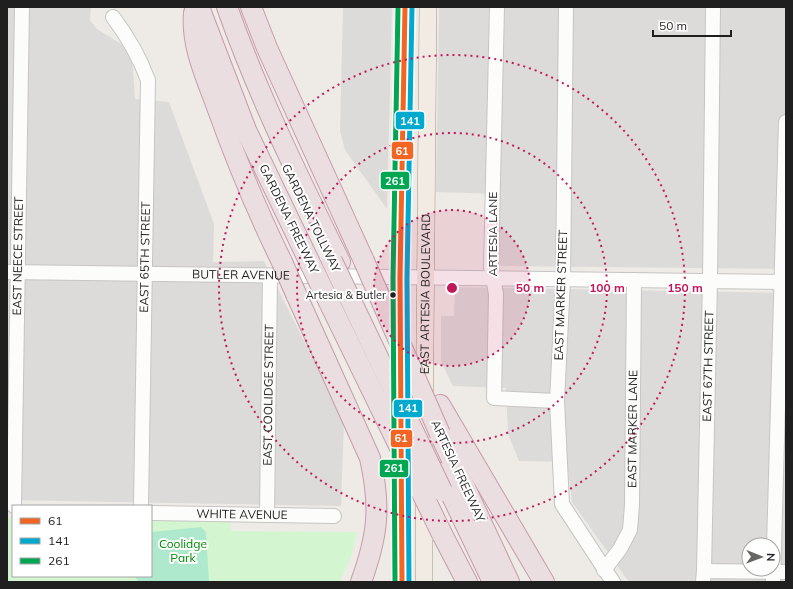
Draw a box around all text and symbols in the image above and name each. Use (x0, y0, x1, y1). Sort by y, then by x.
scale bar (653, 12, 731, 38)
text: 50 m (659, 18, 687, 33)
line badge: 141 (395, 111, 425, 130)
text: 141 (400, 114, 420, 128)
line badge: 61 (391, 141, 414, 160)
text: 61 (395, 144, 409, 158)
street label: GARDENA TOLLWAY (279, 161, 345, 275)
street label: GARDENA FREEWAY (256, 162, 323, 277)
line badge: 261 (380, 171, 410, 190)
text: 261 (385, 174, 405, 188)
street label: ARTESIA LANE (485, 192, 500, 276)
street label: EAST NEECE STREET (9, 196, 26, 316)
street label: EAST 65TH STREET (136, 200, 153, 313)
street label: EAST ARTESIA BOULEVARD (417, 214, 433, 374)
street label: EAST MARKER STREET (551, 229, 570, 361)
street label: BUTLER AVENUE (192, 266, 290, 283)
text: 50 m (516, 280, 544, 295)
text: 100 m (589, 280, 625, 295)
text: 150 m (667, 280, 703, 295)
centre of rings (445, 281, 459, 295)
place label: Artesia & Butler (306, 288, 386, 302)
marker: Artesia & Butler (388, 290, 398, 300)
street label: EAST 67TH STREET (699, 309, 716, 422)
street label: EAST COOLIDGE STREET (260, 323, 276, 466)
street label: EAST MARKER LANE (624, 370, 640, 488)
line badge: 141 (393, 399, 423, 418)
text: 141 (398, 401, 418, 415)
street label: ARTESIA FREEWAY (428, 417, 489, 525)
line badge: 61 (390, 429, 413, 448)
text: 61 (394, 431, 408, 445)
line badge: 261 (379, 459, 409, 478)
text: 261 (384, 461, 404, 475)
legend (12, 505, 152, 577)
street label: WHITE AVENUE (196, 506, 288, 522)
text: 61 (48, 513, 62, 528)
text: 141 (48, 533, 70, 548)
park label: Coolidge Park (159, 536, 207, 565)
north arrow (741, 537, 781, 577)
text: 261 (48, 553, 70, 568)
text: N (764, 553, 778, 561)

